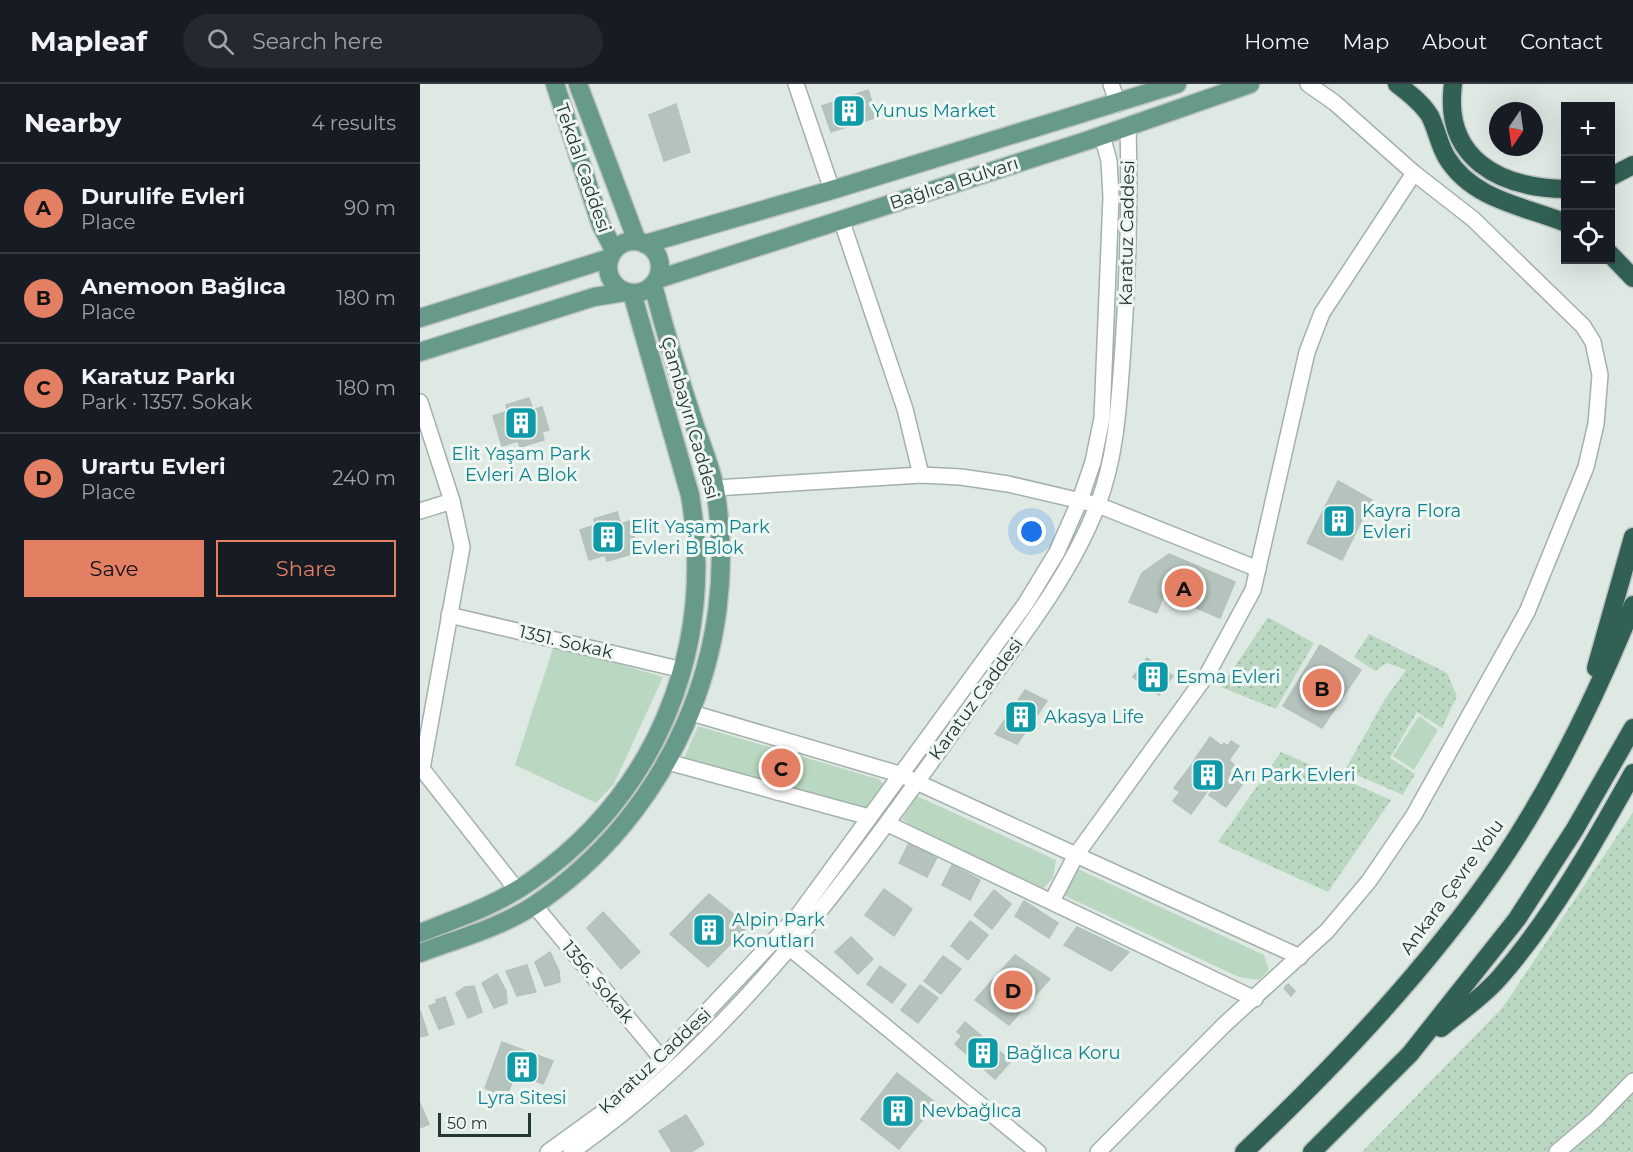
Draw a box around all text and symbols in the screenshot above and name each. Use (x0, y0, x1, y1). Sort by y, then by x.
search box (183, 14, 603, 68)
text: Mapleaf (30, 24, 147, 58)
icon: search (204, 25, 237, 58)
text: Search here (252, 28, 383, 55)
text: Home (1244, 29, 1309, 54)
text: Map (1342, 29, 1389, 54)
text: About (1422, 29, 1487, 54)
text: Contact (1520, 29, 1603, 54)
building icon: Yunus Market (831, 93, 867, 129)
place label: Yunus Market (872, 100, 996, 122)
street label: Tekdal Caddesi (551, 101, 615, 235)
north arrow (1489, 102, 1543, 156)
map controls (1561, 102, 1615, 264)
button: + (1561, 102, 1615, 156)
text: Nearby (24, 107, 121, 139)
text: 4 results (311, 111, 396, 135)
street label: Bağlıca Bulvarı (887, 152, 1021, 214)
button: − (1561, 156, 1615, 210)
street label: Karatuz Caddesi (1115, 160, 1139, 306)
text: Durulife Evleri (81, 183, 245, 210)
text: A (36, 196, 51, 220)
text: 90 m (344, 196, 396, 220)
text: Place (81, 210, 136, 234)
button: locate (1561, 210, 1615, 264)
text: Anemoon Bağlıca (81, 273, 286, 300)
text: B (36, 286, 51, 310)
text: 180 m (336, 286, 396, 310)
text: Place (81, 300, 136, 324)
street label: Çambayırı Caddesi (656, 334, 724, 502)
text: Karatuz Parkı (81, 363, 235, 390)
text: C (36, 376, 51, 400)
text: 180 m (336, 376, 396, 400)
text: Park · 1357. Sokak (81, 390, 252, 414)
building icon: Elit Yaşam Park Evleri A Blok (503, 405, 539, 441)
place label: Elit Yaşam Park Evleri A Blok (452, 443, 591, 486)
text: Urartu Evleri (81, 453, 226, 480)
text: D (35, 466, 52, 490)
text: 240 m (332, 466, 396, 490)
text: Place (81, 480, 136, 504)
place label: Kayra Flora Evleri (1362, 500, 1461, 543)
building icon: Kayra Flora Evleri (1321, 503, 1357, 539)
place label: Elit Yaşam Park Evleri B Blok (631, 516, 770, 559)
your location (1017, 517, 1046, 546)
building icon: Elit Yaşam Park Evleri B Blok (590, 519, 626, 555)
button: Save (24, 540, 204, 597)
button: Share (216, 540, 396, 597)
pin: A (1164, 566, 1203, 610)
street label: 1351. Sokak (517, 620, 615, 664)
street label: Karatuz Caddesi (924, 634, 1028, 764)
building icon: Esma Evleri (1135, 659, 1171, 695)
place label: Esma Evleri (1176, 666, 1280, 688)
pin: B (1302, 666, 1342, 710)
building icon: Akasya Life (1003, 699, 1039, 735)
place label: Akasya Life (1044, 706, 1144, 728)
pin: C (762, 746, 800, 790)
building icon: Arı Park Evleri (1190, 757, 1226, 793)
place label: Arı Park Evleri (1231, 764, 1356, 786)
street label: Ankara Çevre Yolu (1395, 815, 1509, 959)
place label: Alpin Park Konutları (732, 909, 825, 952)
building icon: Alpin Park Konutları (691, 912, 727, 948)
street label: 1356. Sokak (557, 936, 639, 1028)
pin: D (994, 968, 1032, 1012)
street label: Karatuz Caddesi (594, 1003, 716, 1119)
building icon: Bağlıca Koru (965, 1035, 1001, 1071)
place label: Bağlıca Koru (1006, 1042, 1121, 1064)
building icon: Lyra Sitesi (504, 1049, 540, 1085)
place label: Lyra Sitesi (477, 1087, 567, 1109)
building icon: Nevbağlıca (880, 1093, 916, 1129)
place label: Nevbağlıca (921, 1100, 1022, 1122)
scale bar (438, 1110, 531, 1138)
text: 50 m (447, 1114, 488, 1133)

